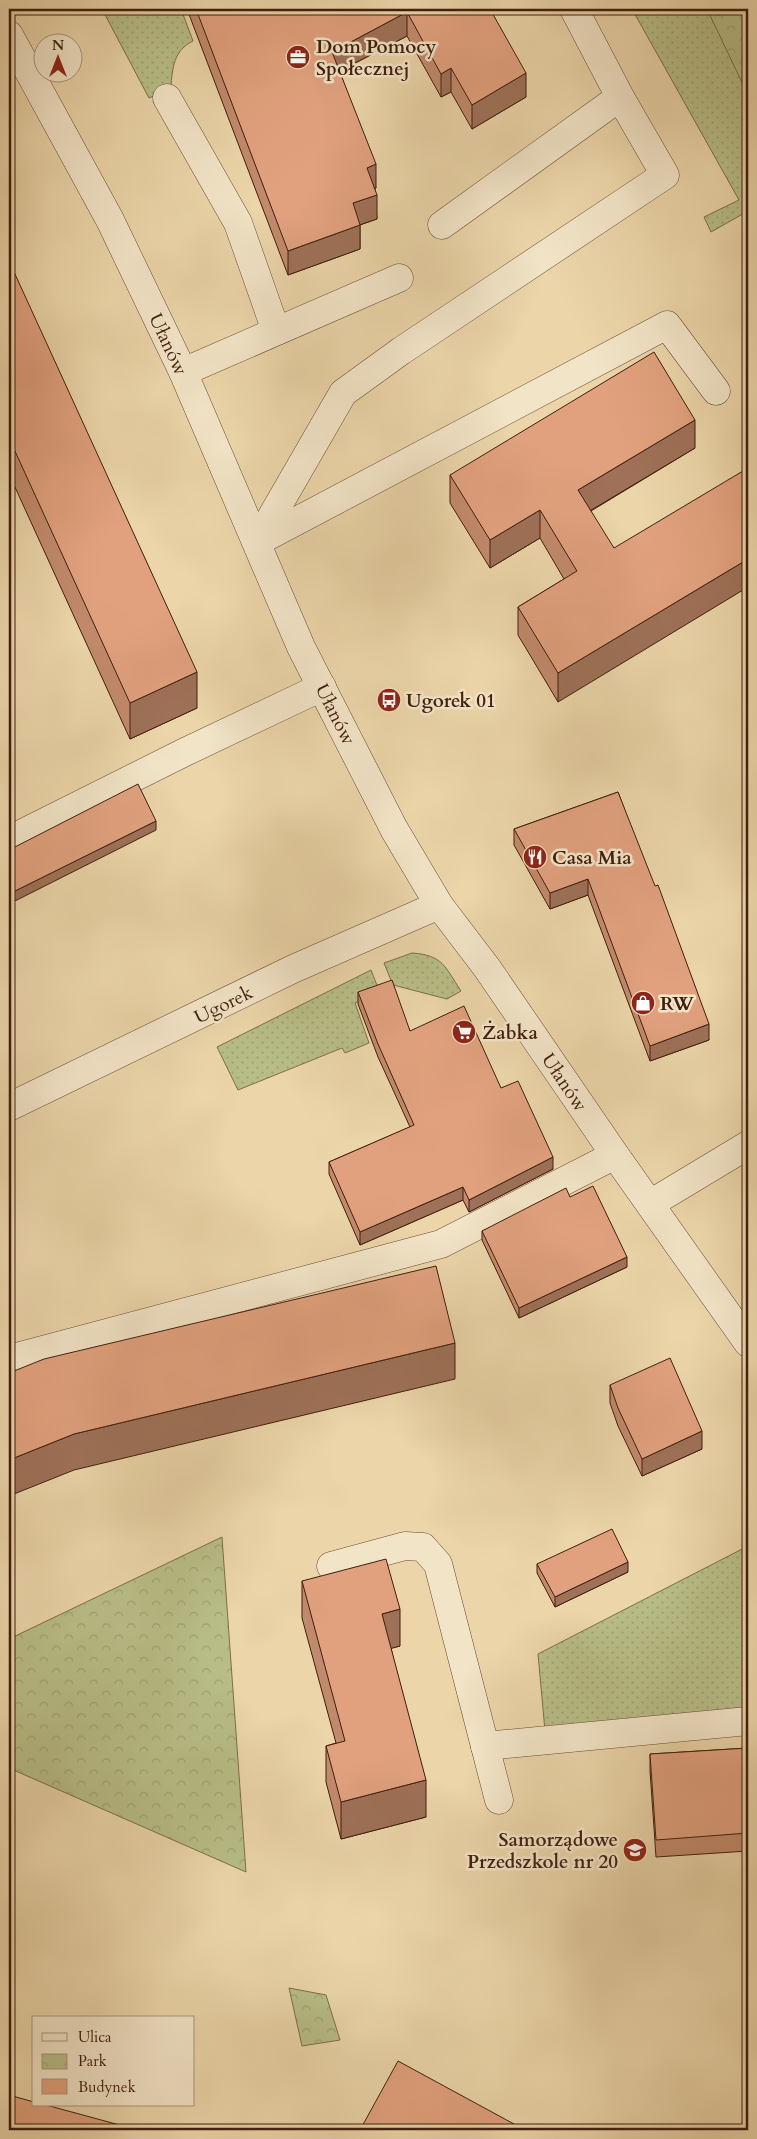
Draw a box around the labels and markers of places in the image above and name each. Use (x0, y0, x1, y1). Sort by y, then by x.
place label: Dom Pomocy Społecznej (316, 34, 436, 82)
office icon: Dom Pomocy Społecznej (285, 44, 311, 70)
bus stop icon: Ugorek 01 (376, 687, 402, 713)
place label: Ugorek 01 (406, 688, 496, 714)
restaurant icon: Casa Mia (522, 844, 548, 870)
place label: Casa Mia (552, 845, 632, 871)
shop icon: RW (630, 990, 656, 1016)
place label: RW (660, 991, 694, 1017)
supermarket icon: Żabka (451, 1019, 477, 1045)
place label: Żabka (482, 1020, 538, 1046)
place label: Samorządowe Przedszkole nr 20 (467, 1827, 618, 1875)
school or university icon: Samorządowe Przedszkole nr 20 (622, 1837, 648, 1863)

